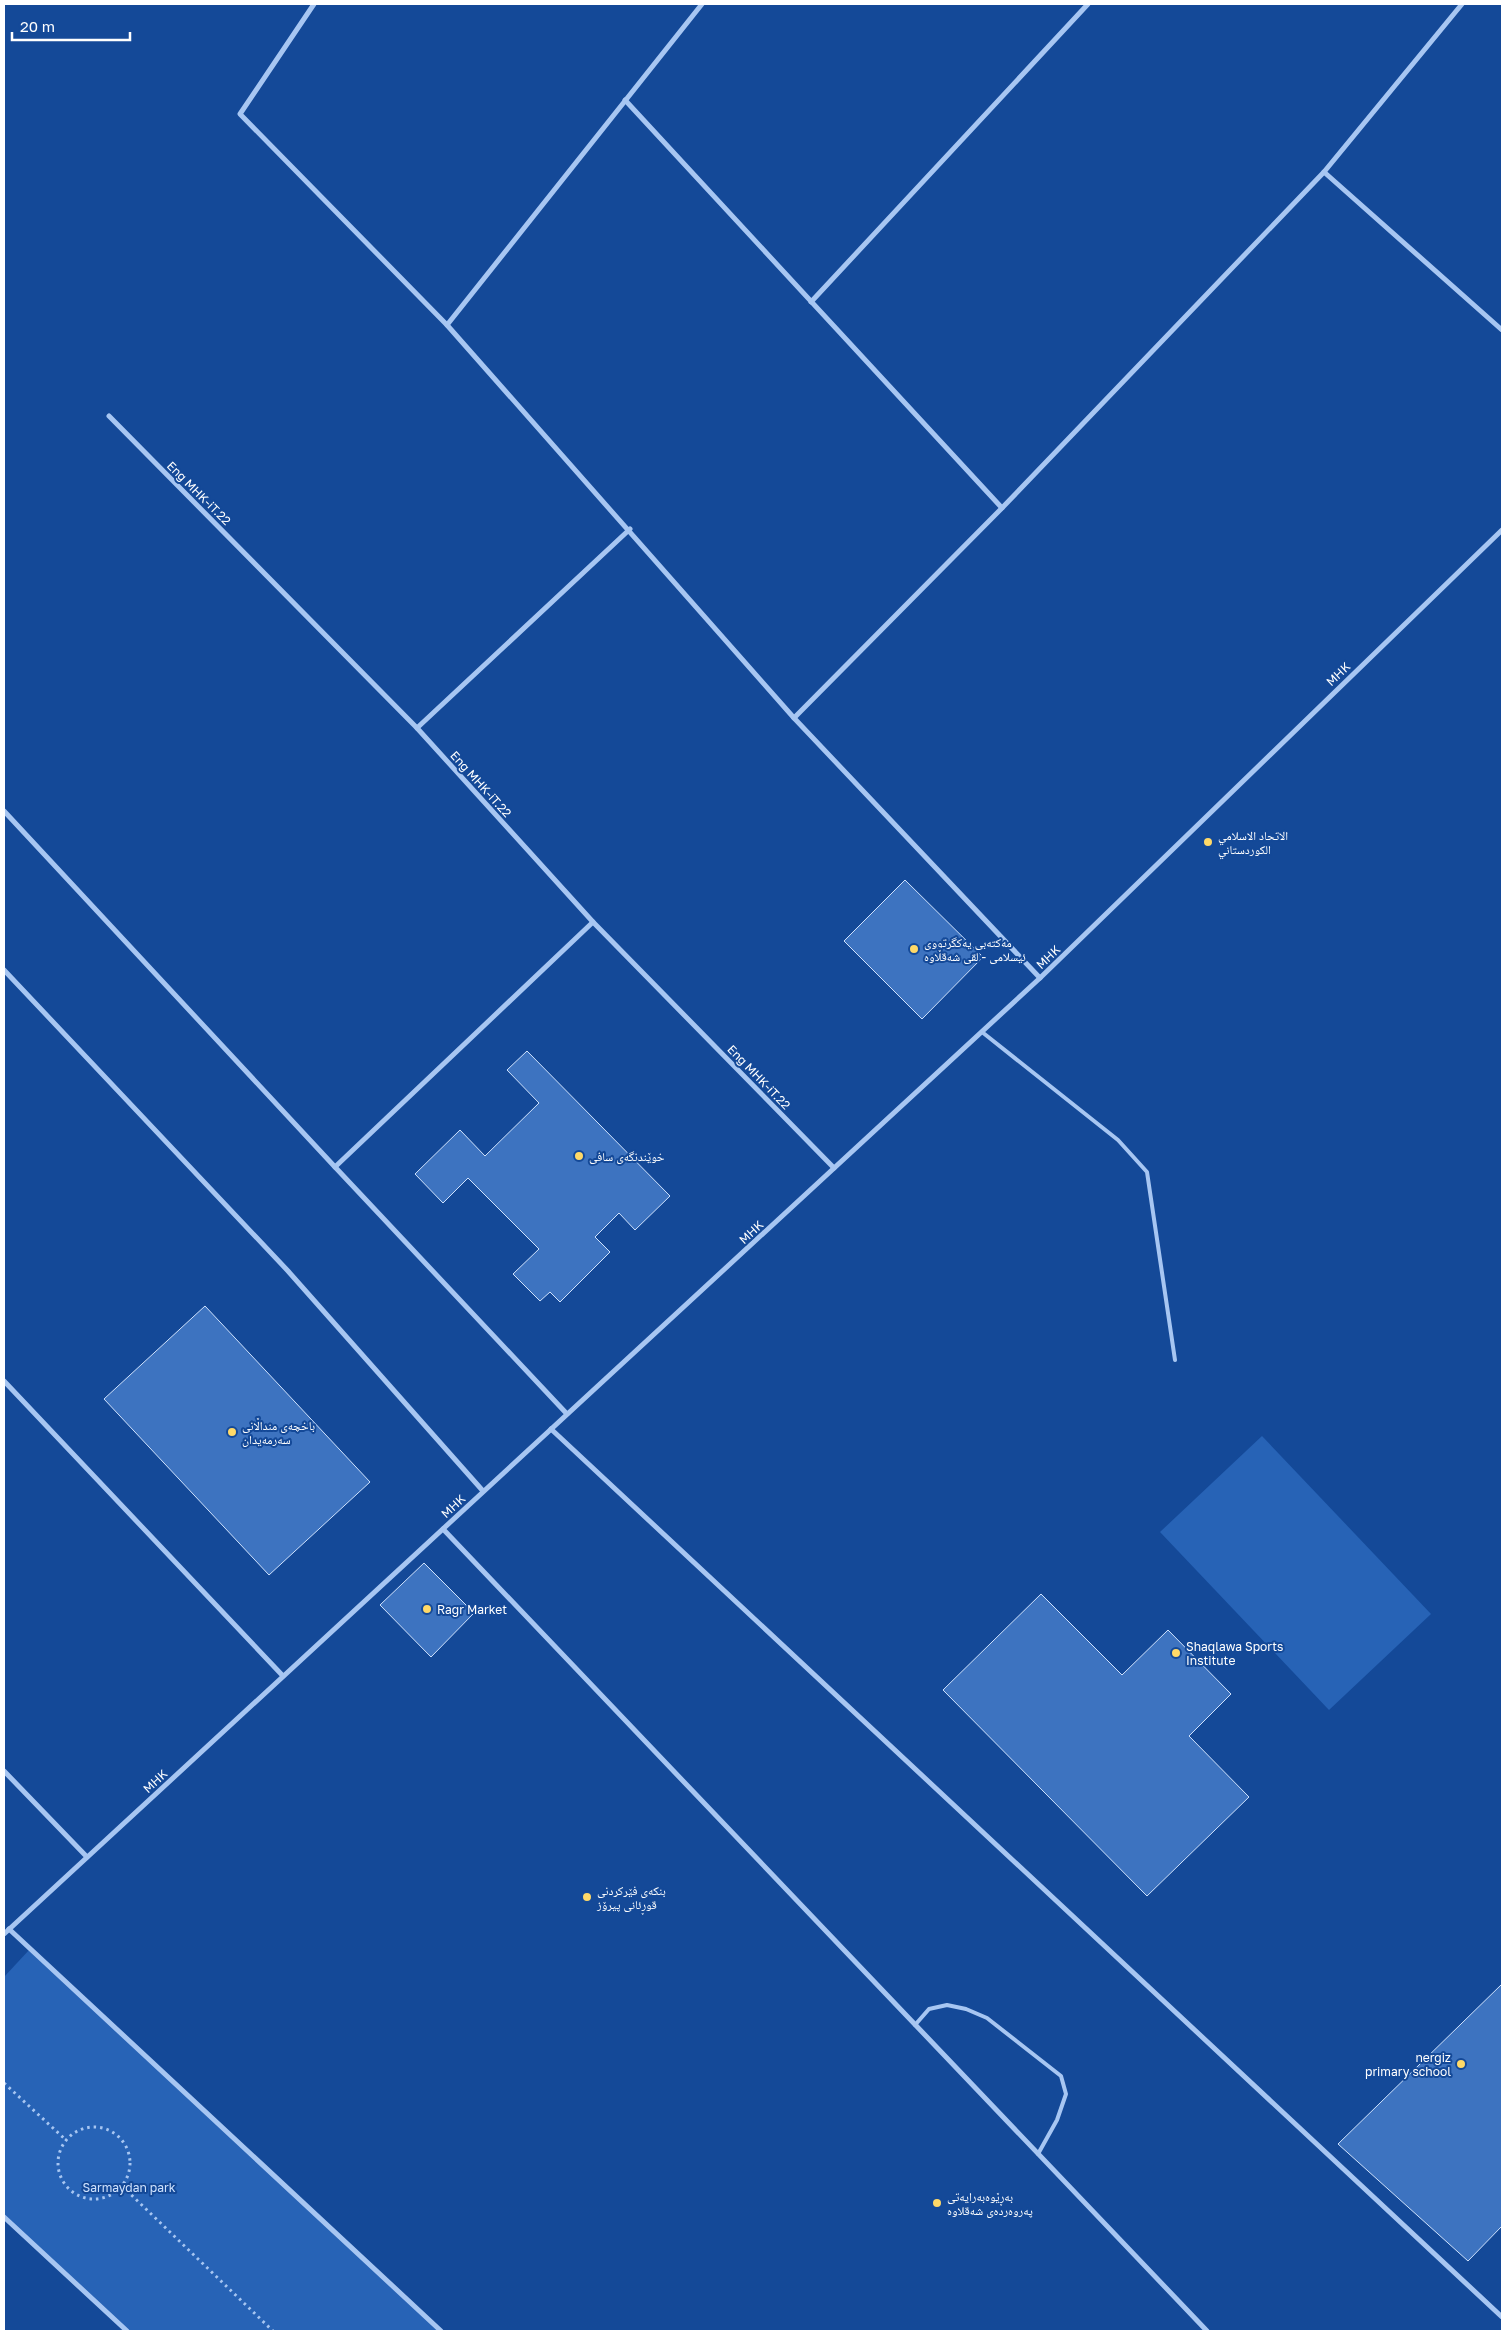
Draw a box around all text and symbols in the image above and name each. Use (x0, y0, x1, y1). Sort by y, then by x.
scale bar (12, 10, 130, 42)
text: 20 m (20, 17, 55, 35)
street label: Eng MHK-iT.22 (164, 458, 234, 528)
street label: MHK (1323, 659, 1353, 689)
street label: Eng MHK-iT.22 (447, 748, 515, 820)
place label: الاتحاد الاسلامي الكوردستاني (1218, 828, 1288, 860)
marker: الاتحاد الاسلامي الكوردستاني (1202, 836, 1214, 848)
place label: مەکتەبی یەکگرتووی ئیسلامی - لقی شەقڵاوە (924, 935, 1026, 964)
street label: MHK (1033, 942, 1063, 972)
marker: مەکتەبی یەکگرتووی ئیسلامی - لقی شەقڵاوە (908, 943, 920, 955)
street label: Eng MHK-iT.22 (724, 1042, 794, 1112)
place label: خوێندنگەی سافی (589, 1149, 665, 1164)
marker: خوێندنگەی سافی (573, 1150, 585, 1162)
street label: MHK (736, 1217, 766, 1247)
place label: باخچەی منداڵانی سەرمەیدان (242, 1417, 315, 1447)
marker: باخچەی منداڵانی سەرمەیدان (226, 1426, 238, 1438)
street label: MHK (438, 1491, 468, 1521)
place label: Ragr Market (437, 1602, 507, 1617)
marker: Ragr Market (421, 1603, 433, 1615)
place label: Shaqlawa Sports Institute (1186, 1639, 1283, 1668)
marker: Shaqlawa Sports Institute (1170, 1647, 1182, 1659)
street label: MHK (140, 1766, 170, 1796)
place label: بنکەی فێرکردنی قوڕئانی پیرۆز (596, 1883, 666, 1914)
marker: بنکەی فێرکردنی قوڕئانی پیرۆز (581, 1891, 593, 1903)
place label: nergiz primary school (1365, 2050, 1451, 2079)
marker: nergiz primary school (1455, 2058, 1467, 2070)
park label: Sarmaydan park (83, 2180, 176, 2195)
place label: بەڕێوەبەرایەتی پەروەردەی شەقلاوە (947, 2189, 1033, 2218)
marker: بەڕێوەبەرایەتی پەروەردەی شەقلاوە (931, 2197, 943, 2209)

